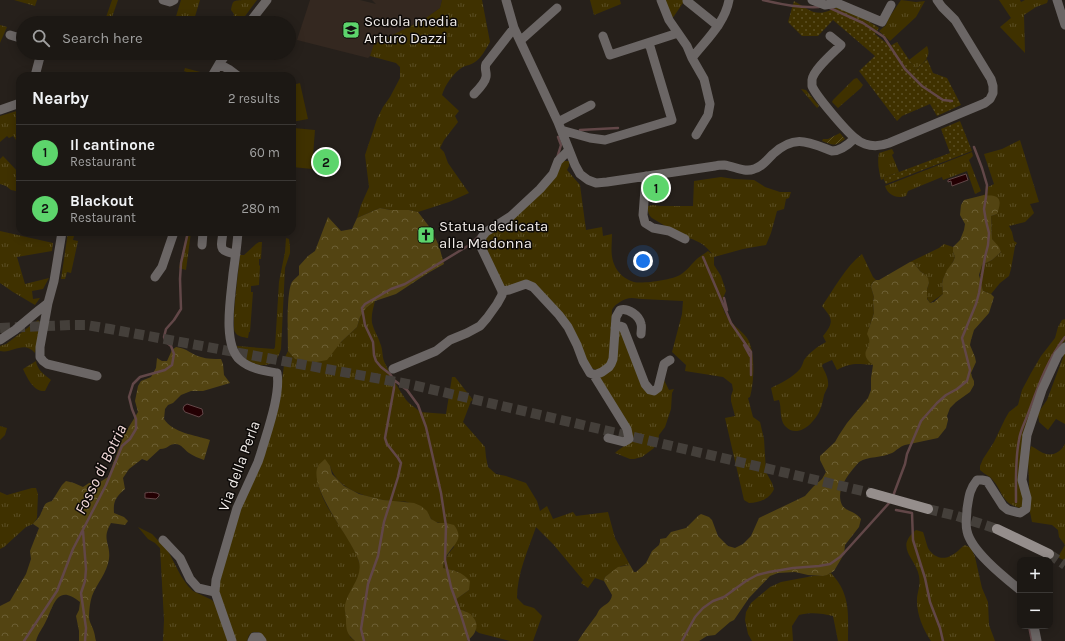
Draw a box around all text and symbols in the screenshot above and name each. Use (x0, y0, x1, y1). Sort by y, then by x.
place label: Scuola media Arturo Dazzi (364, 12, 457, 47)
search box (16, 16, 296, 60)
school or university icon: Scuola media Arturo Dazzi (341, 20, 361, 40)
icon: search (30, 27, 52, 49)
text: Search here (62, 29, 143, 47)
text: Nearby (32, 88, 89, 108)
text: 2 results (228, 91, 280, 106)
text: Il cantinone (70, 136, 155, 154)
text: 1 (43, 145, 47, 160)
text: 60 m (250, 145, 280, 160)
pin: 2 (313, 147, 339, 177)
text: Restaurant (70, 154, 136, 169)
pin: 1 (643, 173, 669, 203)
text: Blackout (70, 192, 134, 210)
text: 2 (41, 201, 49, 216)
text: 280 m (242, 201, 280, 216)
text: Restaurant (70, 210, 136, 225)
place label: Statua dedicata alla Madonna (439, 217, 548, 252)
church icon: Statua dedicata alla Madonna (416, 225, 436, 245)
your location (633, 251, 653, 271)
street label: Via della Perla (214, 418, 264, 514)
water label: Fosso di Botria (70, 421, 130, 517)
map controls (1017, 557, 1053, 629)
button: + (1017, 557, 1053, 593)
button: − (1017, 593, 1053, 629)

